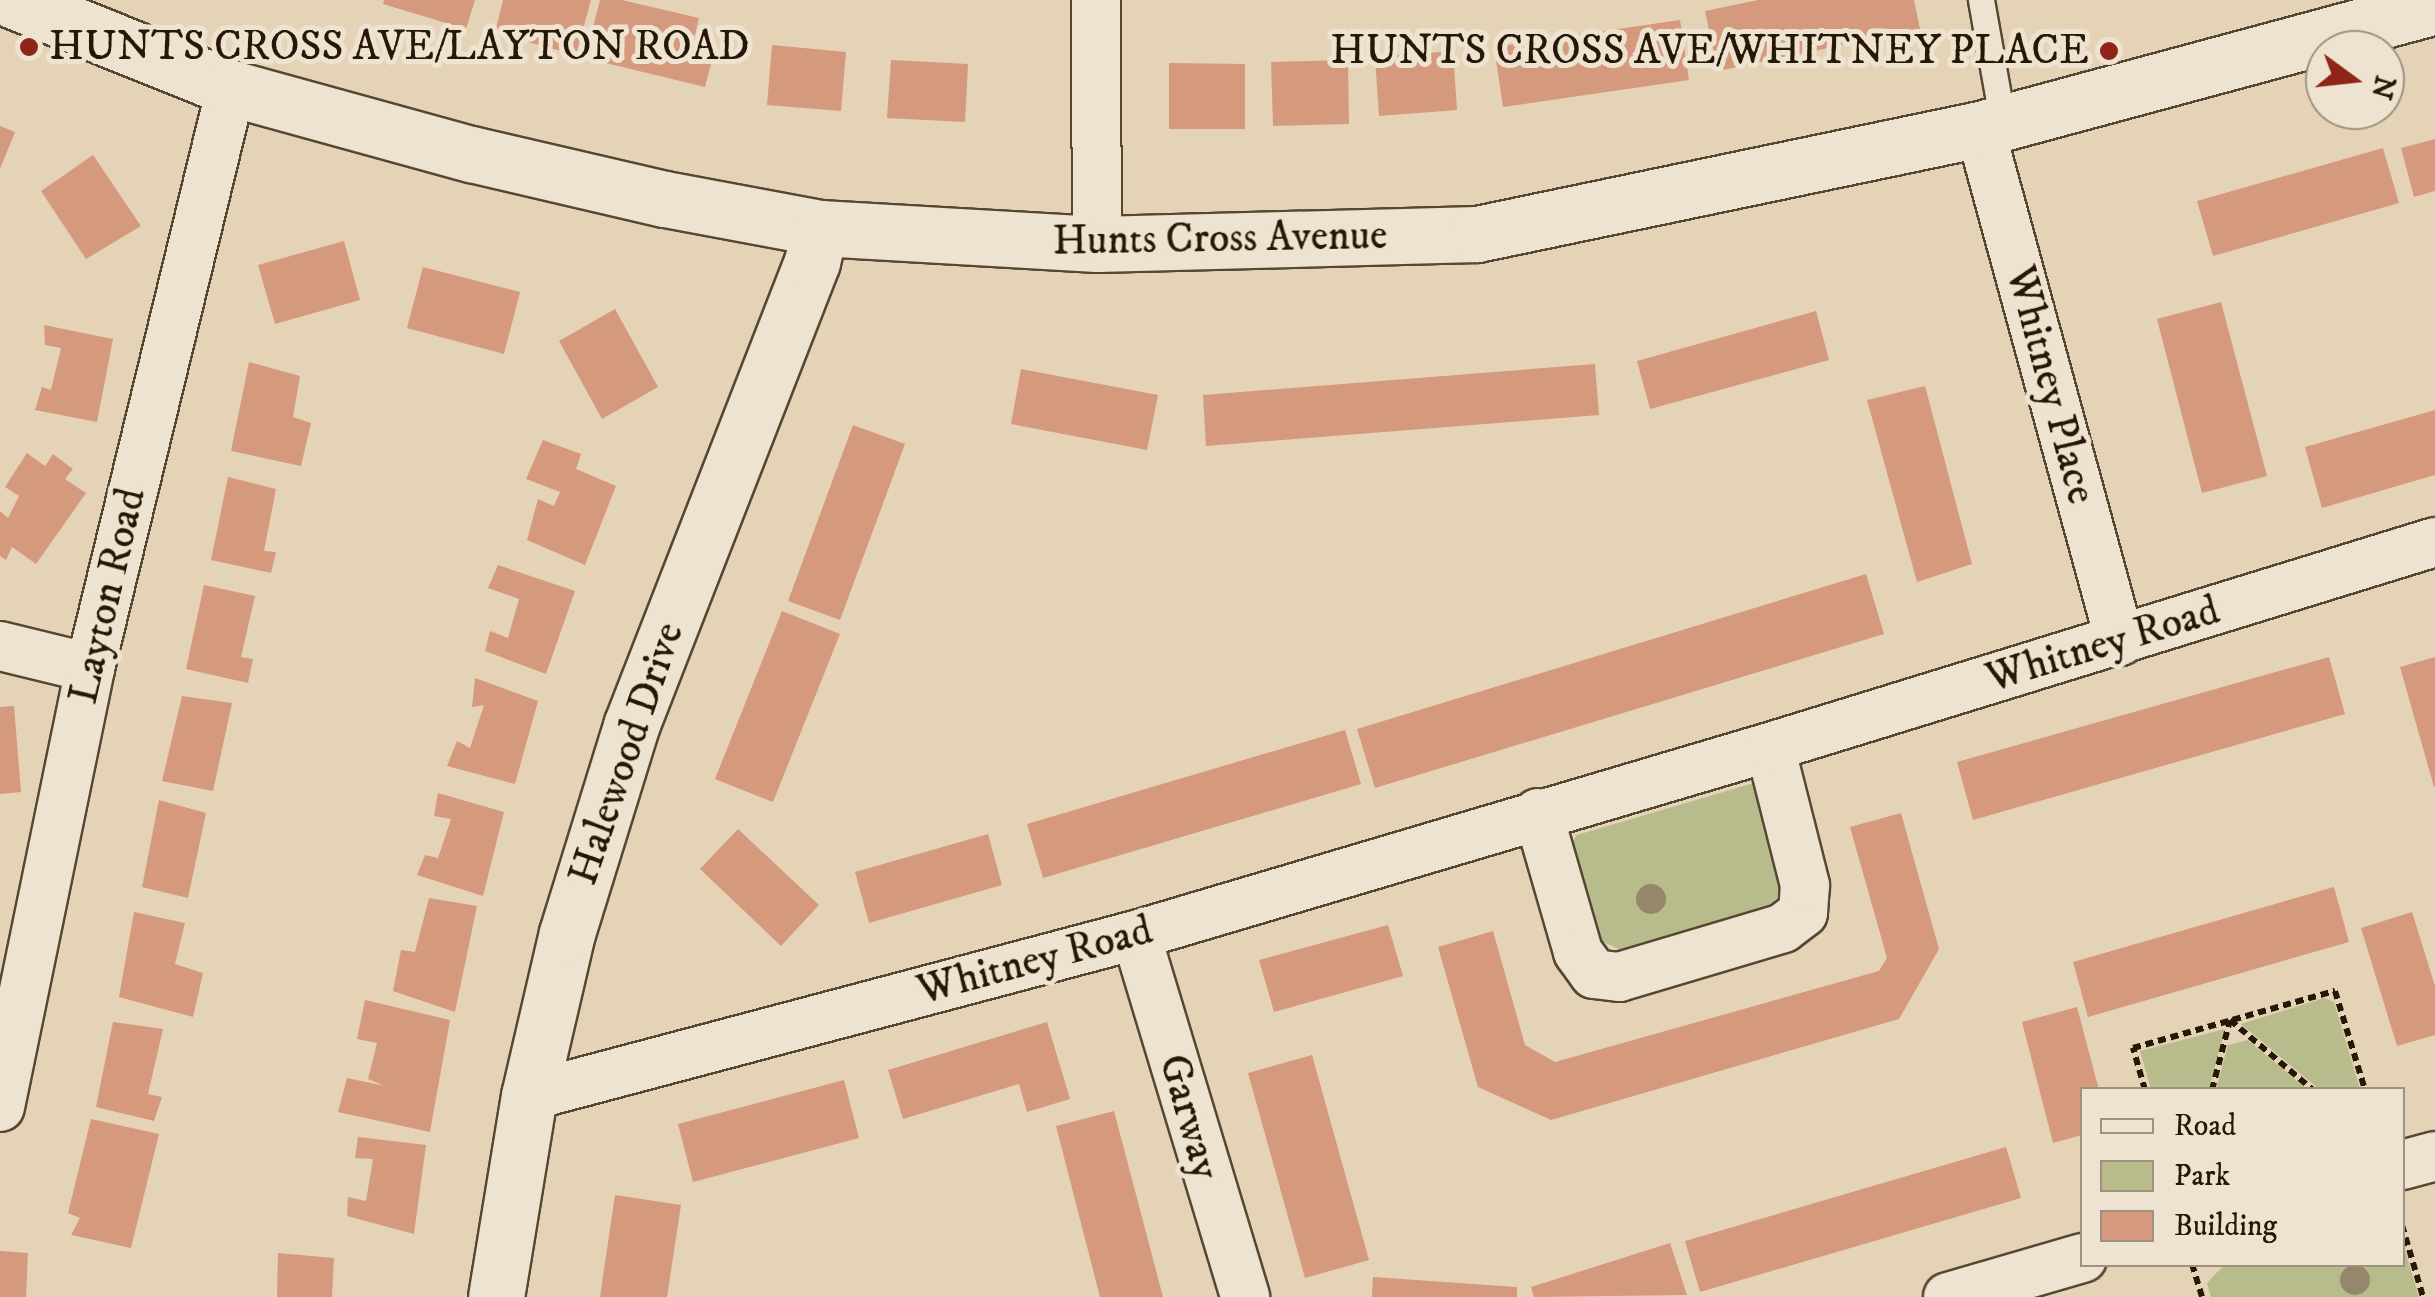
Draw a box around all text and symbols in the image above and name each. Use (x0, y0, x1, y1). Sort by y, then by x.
place label: HUNTS CROSS AVE/LAYTON ROAD (49, 22, 749, 72)
place label: HUNTS CROSS AVE/WHITNEY PLACE (1330, 26, 2089, 76)
north arrow (2305, 30, 2405, 130)
marker: HUNTS CROSS AVE/LAYTON ROAD (18, 36, 40, 58)
marker: HUNTS CROSS AVE/WHITNEY PLACE (2098, 40, 2120, 62)
text: N (2363, 72, 2402, 103)
street label: Hunts Cross Avenue (1052, 211, 1388, 267)
street label: Whitney Place (1994, 261, 2106, 509)
street label: Layton Road (59, 483, 157, 709)
street label: Whitney Road (1980, 586, 2226, 704)
street label: Halewood Drive (559, 616, 695, 892)
street label: Whitney Road (912, 905, 1158, 1017)
street label: Garway (1147, 1049, 1231, 1185)
legend (2080, 1087, 2405, 1267)
text: Road (2174, 1108, 2236, 1145)
text: Park (2174, 1158, 2230, 1195)
text: Building (2174, 1208, 2277, 1245)

